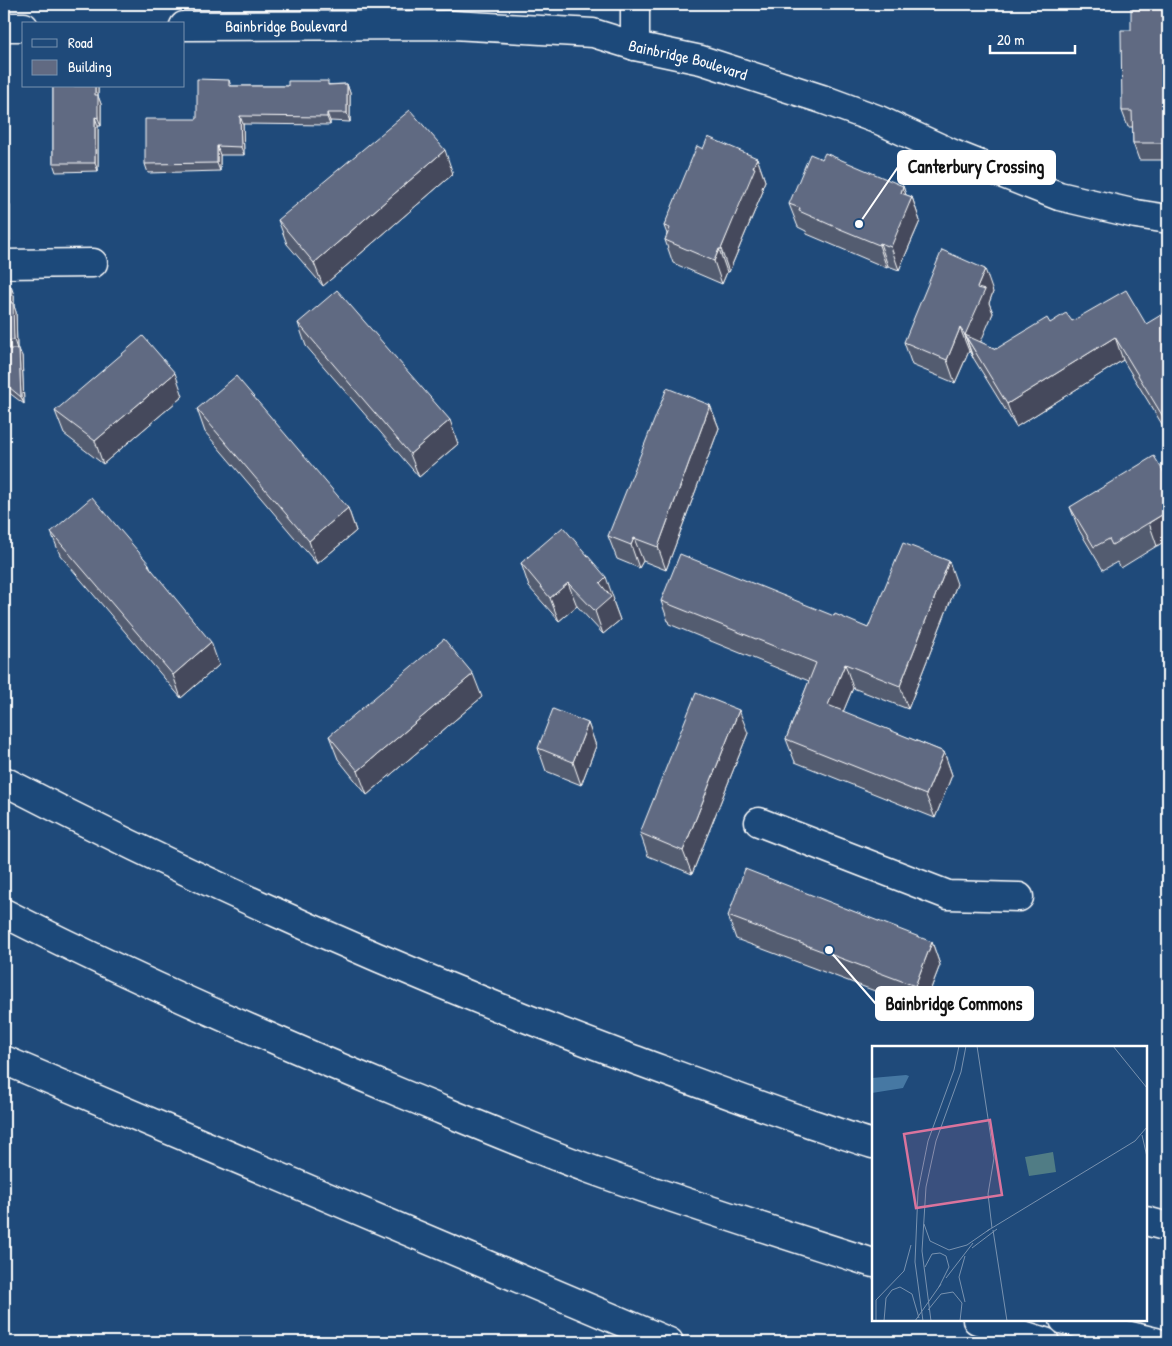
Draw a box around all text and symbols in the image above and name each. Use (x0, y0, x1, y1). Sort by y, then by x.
street label: Bainbridge Boulevard (225, 14, 347, 37)
legend (22, 22, 185, 88)
scale bar (990, 22, 1074, 54)
text: 20 m (997, 29, 1024, 50)
text: Road (68, 32, 93, 53)
street label: Bainbridge Boulevard (626, 34, 750, 85)
text: Building (68, 56, 112, 77)
callout: Canterbury Crossing (898, 151, 1055, 184)
text: Canterbury Crossing (908, 154, 1044, 180)
callout: Bainbridge Commons (876, 987, 1033, 1020)
text: Bainbridge Commons (886, 991, 1023, 1017)
inset map (872, 1046, 1147, 1321)

